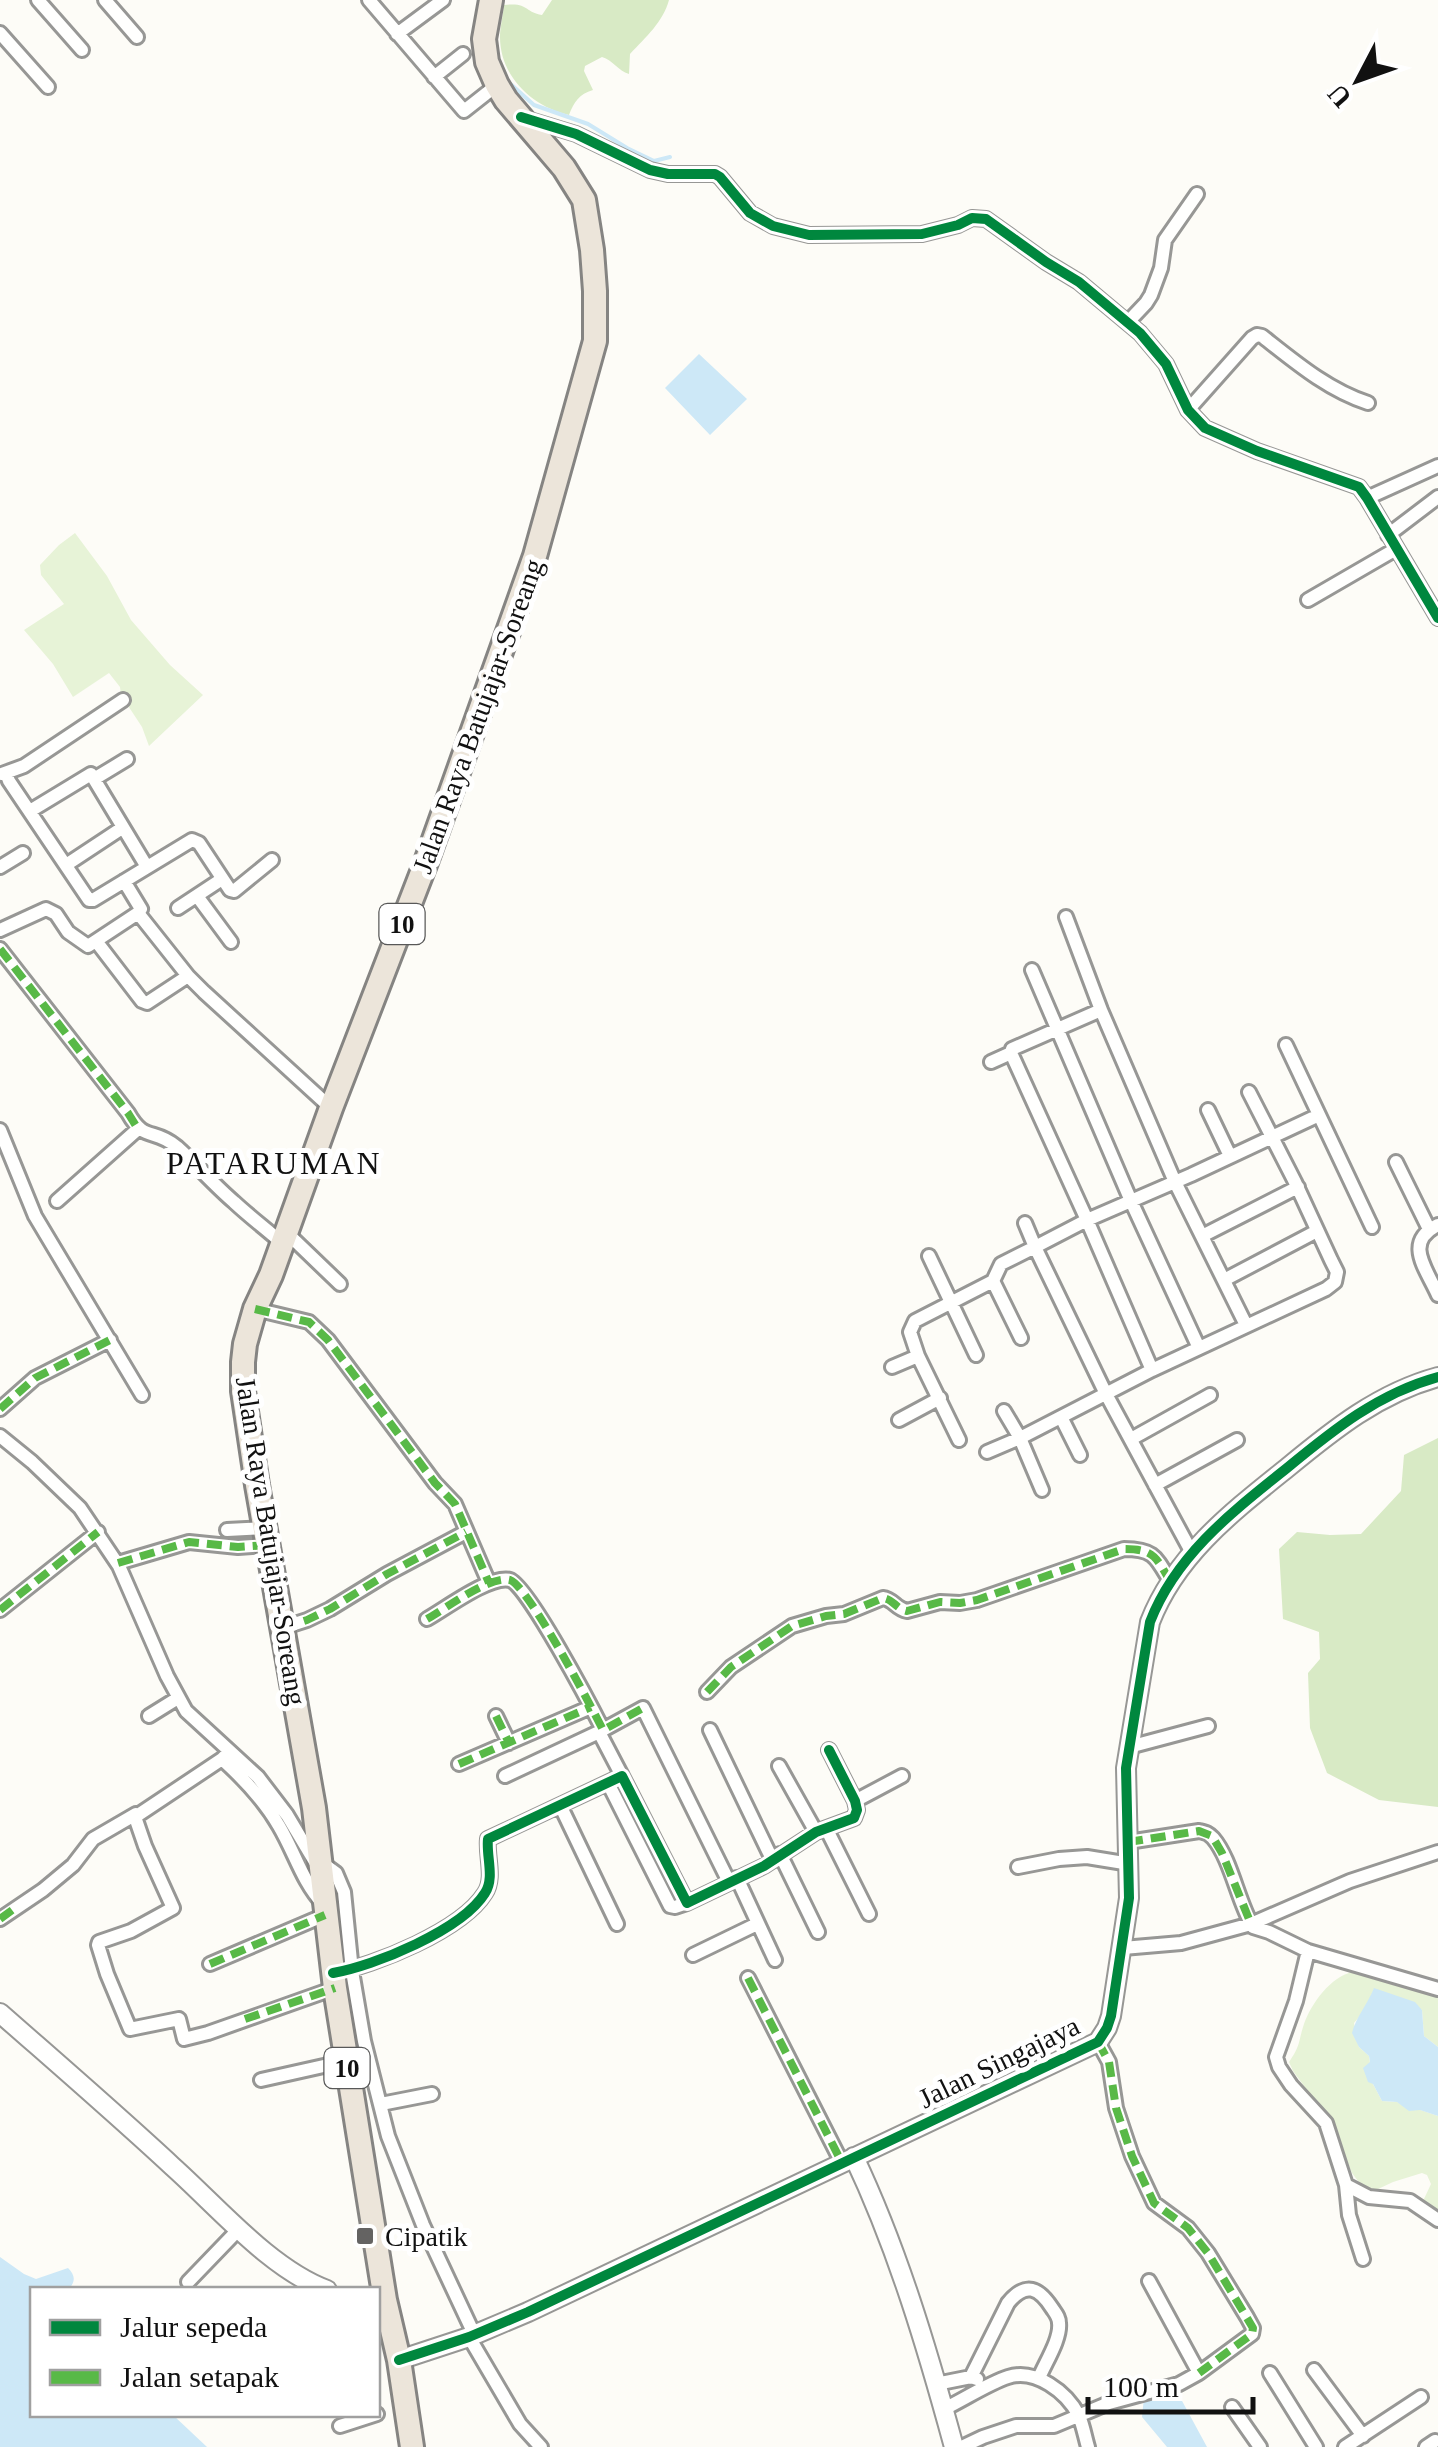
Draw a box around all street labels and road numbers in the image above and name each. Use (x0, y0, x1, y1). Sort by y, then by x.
street label: Jalan Raya Batujajar-Soreang (407, 555, 549, 877)
road number: 10 (380, 904, 424, 944)
street label: Jalan Raya Batujajar-Soreang (230, 1375, 312, 1707)
street label: Jalan Singajaya (914, 2009, 1085, 2114)
road number: 10 (324, 2048, 370, 2088)

